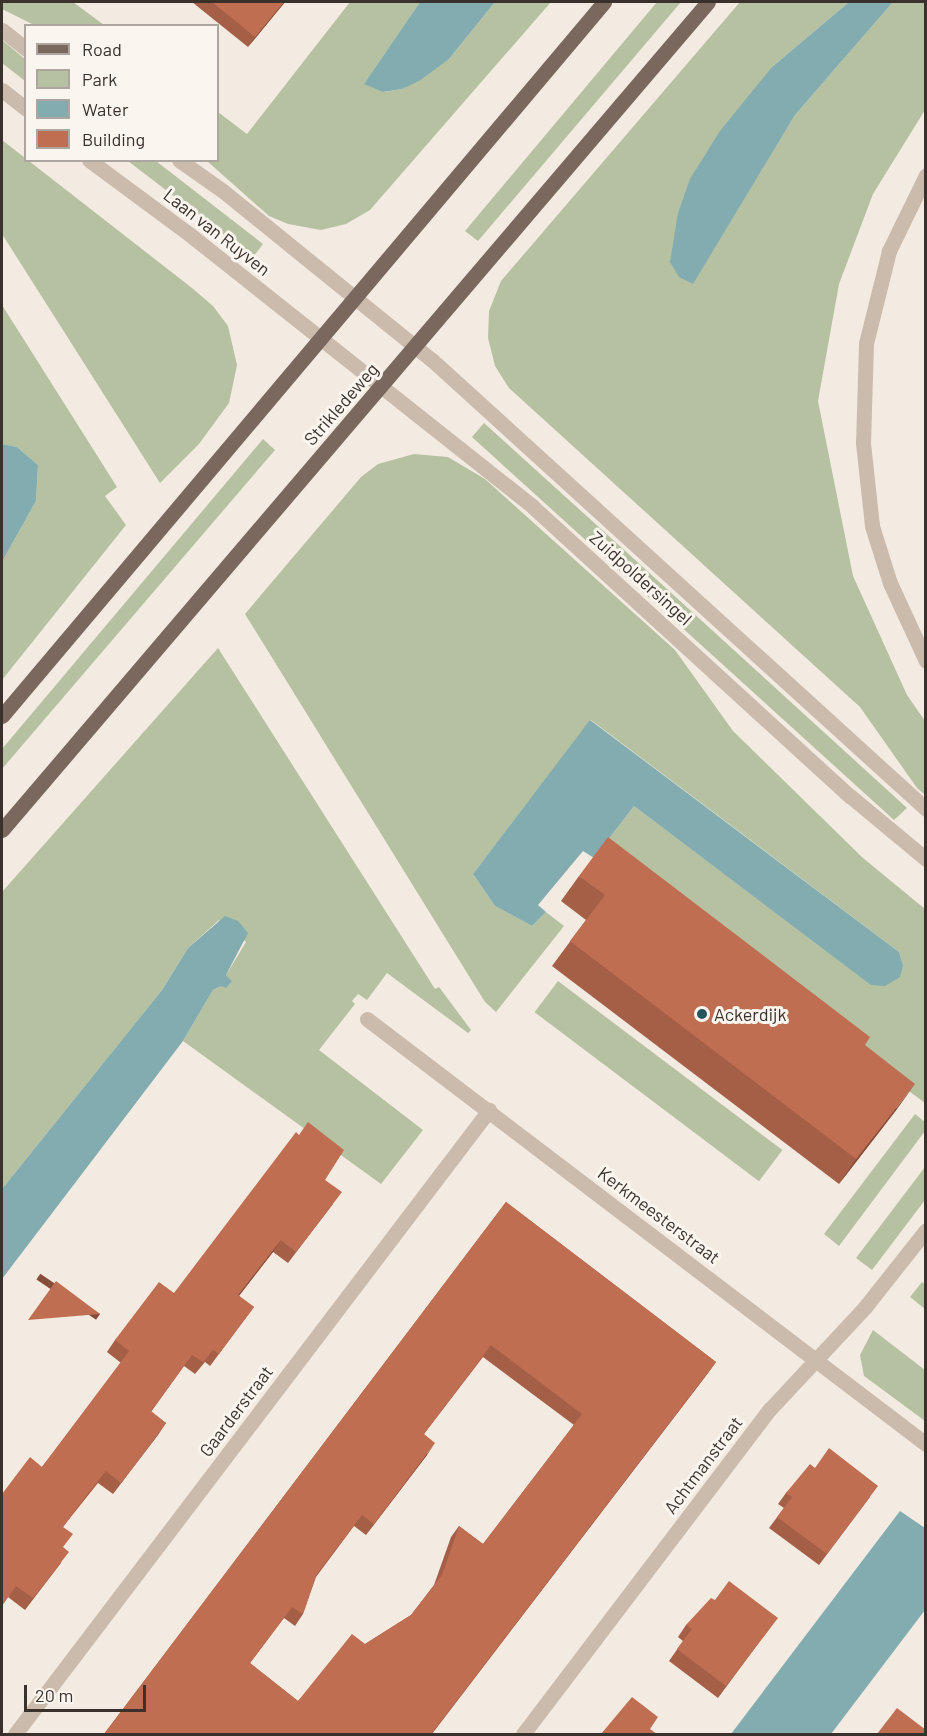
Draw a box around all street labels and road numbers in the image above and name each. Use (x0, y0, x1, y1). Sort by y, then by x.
street label: Laan van Ruyven (159, 184, 275, 280)
street label: Strikledeweg (299, 358, 383, 450)
street label: Zuidpoldersingel (585, 526, 697, 630)
street label: Kerkmeesterstraat (594, 1162, 724, 1268)
street label: Gaarderstraat (195, 1361, 277, 1461)
street label: Achtmanstraat (659, 1412, 747, 1518)

